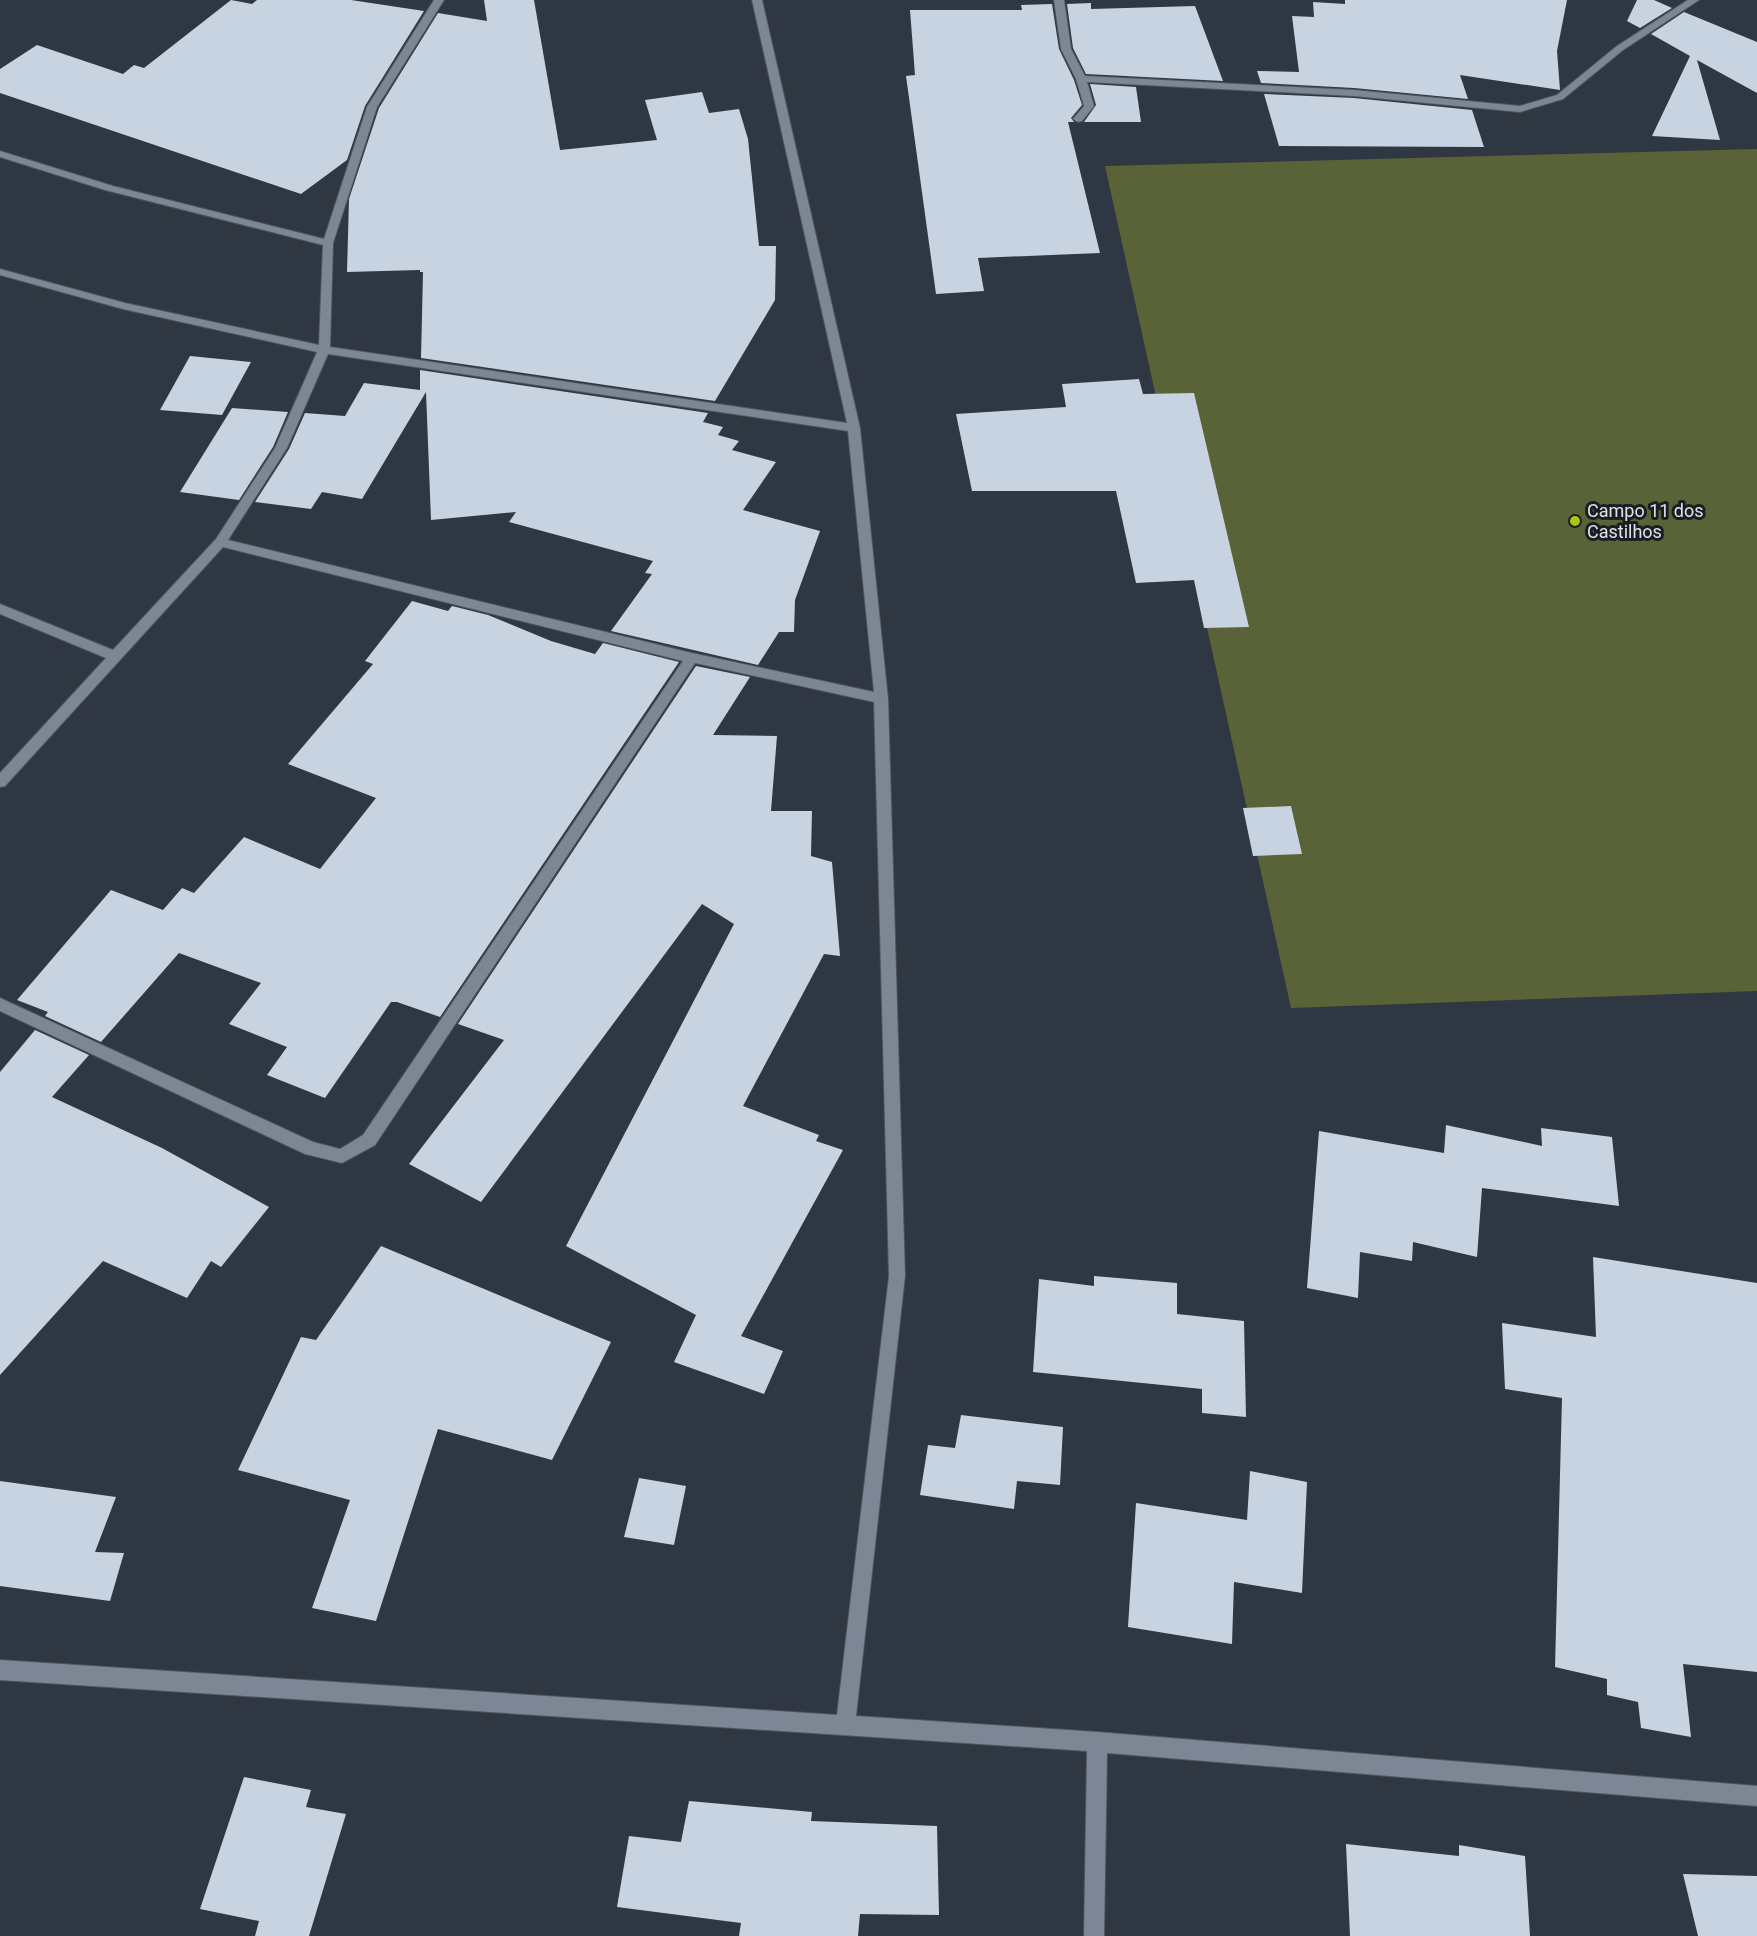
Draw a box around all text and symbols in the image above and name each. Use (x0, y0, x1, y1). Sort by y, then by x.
place label: Campo 11 dos Castilhos (1587, 500, 1704, 542)
marker: Campo 11 dos Castilhos (1568, 514, 1582, 528)

